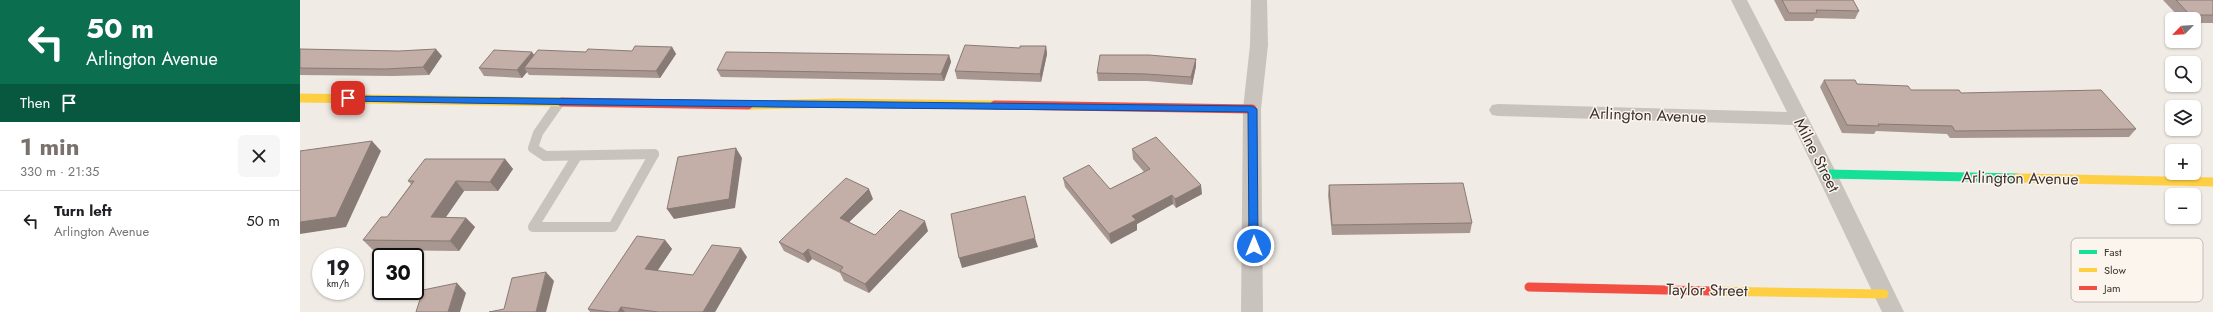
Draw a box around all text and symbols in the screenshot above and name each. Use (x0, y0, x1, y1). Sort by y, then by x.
text: 50 m (86, 8, 154, 49)
north arrow (2165, 12, 2201, 48)
map controls (2165, 12, 2201, 224)
icon: left (20, 16, 72, 68)
text: Arlington Avenue (86, 46, 218, 72)
button: search (2165, 56, 2201, 92)
pin (331, 81, 365, 115)
icon: arrive (337, 87, 359, 109)
text: Then (20, 92, 50, 114)
icon: arrive (58, 92, 80, 114)
button: layers (2165, 100, 2201, 136)
street label: Arlington Avenue (1589, 101, 1707, 129)
street label: Milne Street (1788, 114, 1846, 196)
text: 1 min (20, 129, 80, 164)
button: close (238, 135, 280, 177)
button: + (2165, 144, 2201, 180)
text: 330 m · 21:35 (20, 162, 99, 181)
street label: Arlington Avenue (1961, 165, 2079, 191)
button: − (2165, 188, 2201, 224)
text: Turn left (54, 200, 112, 222)
icon: left (20, 210, 42, 232)
text: 50 m (246, 210, 280, 232)
text: Arlington Avenue (54, 222, 149, 241)
position arrow (1233, 225, 1275, 267)
legend (2071, 238, 2203, 302)
text: Fast (2104, 244, 2122, 260)
speed limit sign: 30 (372, 248, 424, 300)
text: 19 (326, 254, 350, 283)
text: Slow (2104, 262, 2126, 278)
text: km/h (327, 276, 349, 291)
street label: Taylor Street (1666, 278, 1748, 302)
text: Jam (2102, 280, 2121, 296)

